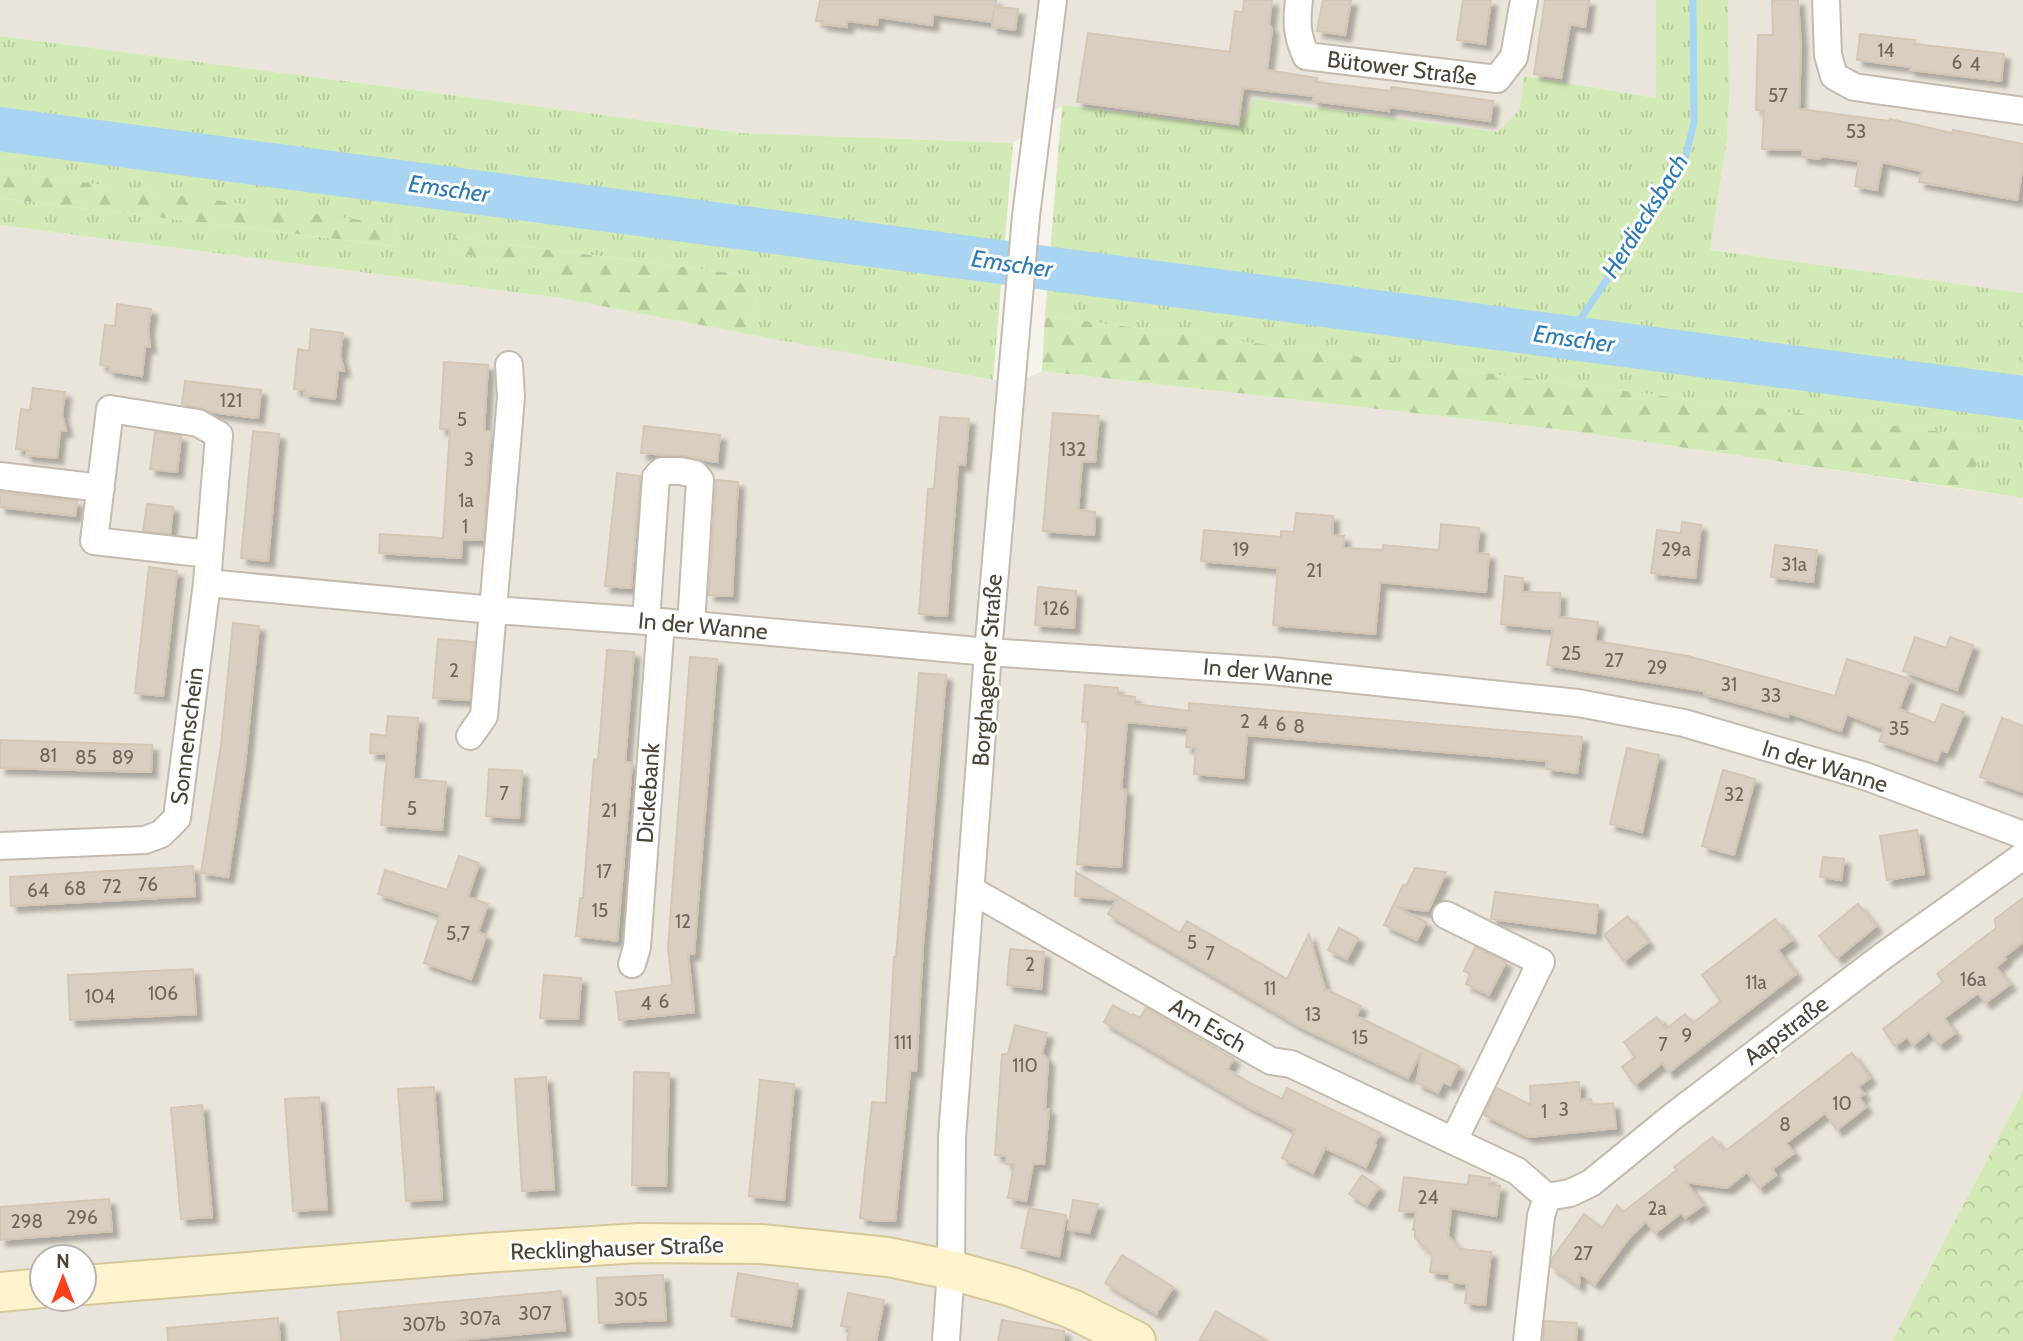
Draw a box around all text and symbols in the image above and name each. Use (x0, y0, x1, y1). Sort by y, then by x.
house number: 14 (1877, 39, 1895, 62)
street label: Bütower Straße (1326, 45, 1479, 91)
house number: 6 (1952, 51, 1962, 74)
house number: 4 (1970, 53, 1981, 76)
house number: 57 (1768, 84, 1788, 107)
house number: 53 (1846, 120, 1866, 143)
water label: Herdiecksbach (1595, 149, 1694, 283)
water label: Emscher (407, 168, 493, 209)
water label: Emscher (970, 243, 1056, 284)
water label: Emscher (1532, 318, 1618, 359)
house number: 121 (220, 389, 242, 412)
house number: 5 (457, 408, 467, 431)
house number: 132 (1060, 438, 1086, 461)
house number: 3 (464, 448, 474, 471)
house number: 1a (458, 489, 474, 512)
house number: 1 (462, 515, 468, 538)
house number: 19 (1233, 538, 1250, 561)
house number: 29a (1661, 538, 1691, 561)
house number: 31a (1781, 553, 1807, 576)
house number: 21 (1306, 559, 1322, 582)
street label: Borghagener Straße (966, 573, 1008, 767)
house number: 126 (1043, 597, 1069, 620)
street label: In der Wanne (637, 606, 769, 646)
house number: 25 (1561, 642, 1581, 665)
house number: 27 (1604, 649, 1624, 672)
street label: In der Wanne (1202, 652, 1334, 692)
house number: 29 (1647, 656, 1667, 679)
house number: 2 (449, 659, 459, 682)
street label: Sonnenschein (165, 666, 209, 806)
house number: 31 (1721, 673, 1737, 696)
house number: 33 (1761, 684, 1781, 707)
house number: 2 (1240, 710, 1250, 733)
house number: 4 (1258, 711, 1269, 734)
house number: 6 (1276, 713, 1286, 736)
house number: 8 (1293, 715, 1305, 738)
house number: 35 (1889, 717, 1909, 740)
street label: In der Wanne (1759, 734, 1891, 798)
street label: Dickebank (631, 741, 666, 844)
house number: 81 (39, 744, 57, 767)
house number: 85 (75, 746, 97, 769)
house number: 89 (112, 746, 134, 769)
house number: 7 (499, 782, 509, 805)
house number: 32 (1724, 783, 1744, 806)
house number: 5 (407, 797, 417, 820)
house number: 21 (601, 799, 617, 822)
house number: 17 (596, 860, 612, 883)
house number: 76 (138, 873, 158, 896)
house number: 72 (102, 875, 122, 898)
house number: 68 (64, 877, 86, 900)
house number: 64 (27, 879, 49, 902)
house number: 15 (592, 899, 608, 922)
house number: 12 (675, 910, 691, 933)
house number: 5,7 (446, 922, 470, 945)
house number: 5 (1187, 931, 1197, 954)
house number: 7 (1205, 942, 1215, 965)
house number: 2 (1025, 953, 1035, 976)
house number: 16a (1960, 968, 1986, 991)
house number: 11a (1745, 971, 1767, 994)
house number: 11 (1264, 977, 1276, 1000)
house number: 106 (148, 982, 178, 1005)
house number: 104 (85, 985, 115, 1008)
street label: Aapstraße (1738, 989, 1834, 1071)
house number: 6 (659, 990, 669, 1013)
house number: 4 (641, 992, 652, 1015)
street label: Am Esch (1164, 992, 1252, 1058)
house number: 13 (1305, 1003, 1321, 1026)
house number: 9 (1682, 1024, 1692, 1047)
house number: 15 (1352, 1026, 1368, 1049)
house number: 111 (894, 1031, 912, 1054)
house number: 7 (1658, 1033, 1668, 1056)
house number: 110 (1012, 1054, 1038, 1077)
house number: 10 (1832, 1092, 1852, 1115)
house number: 3 (1559, 1098, 1569, 1121)
house number: 1 (1541, 1100, 1547, 1123)
house number: 8 (1779, 1113, 1791, 1136)
house number: 24 (1418, 1186, 1438, 1209)
house number: 2a (1647, 1197, 1667, 1220)
house number: 296 (66, 1206, 98, 1229)
house number: 298 (11, 1210, 43, 1233)
street label: Recklinghauser Straße (510, 1230, 725, 1266)
house number: 27 (1573, 1242, 1593, 1265)
north arrow (28, 1243, 98, 1313)
text: N (56, 1250, 70, 1273)
house number: 305 (614, 1288, 648, 1311)
house number: 307 (519, 1302, 552, 1325)
house number: 307a (459, 1307, 501, 1330)
house number: 307b (402, 1313, 446, 1336)

